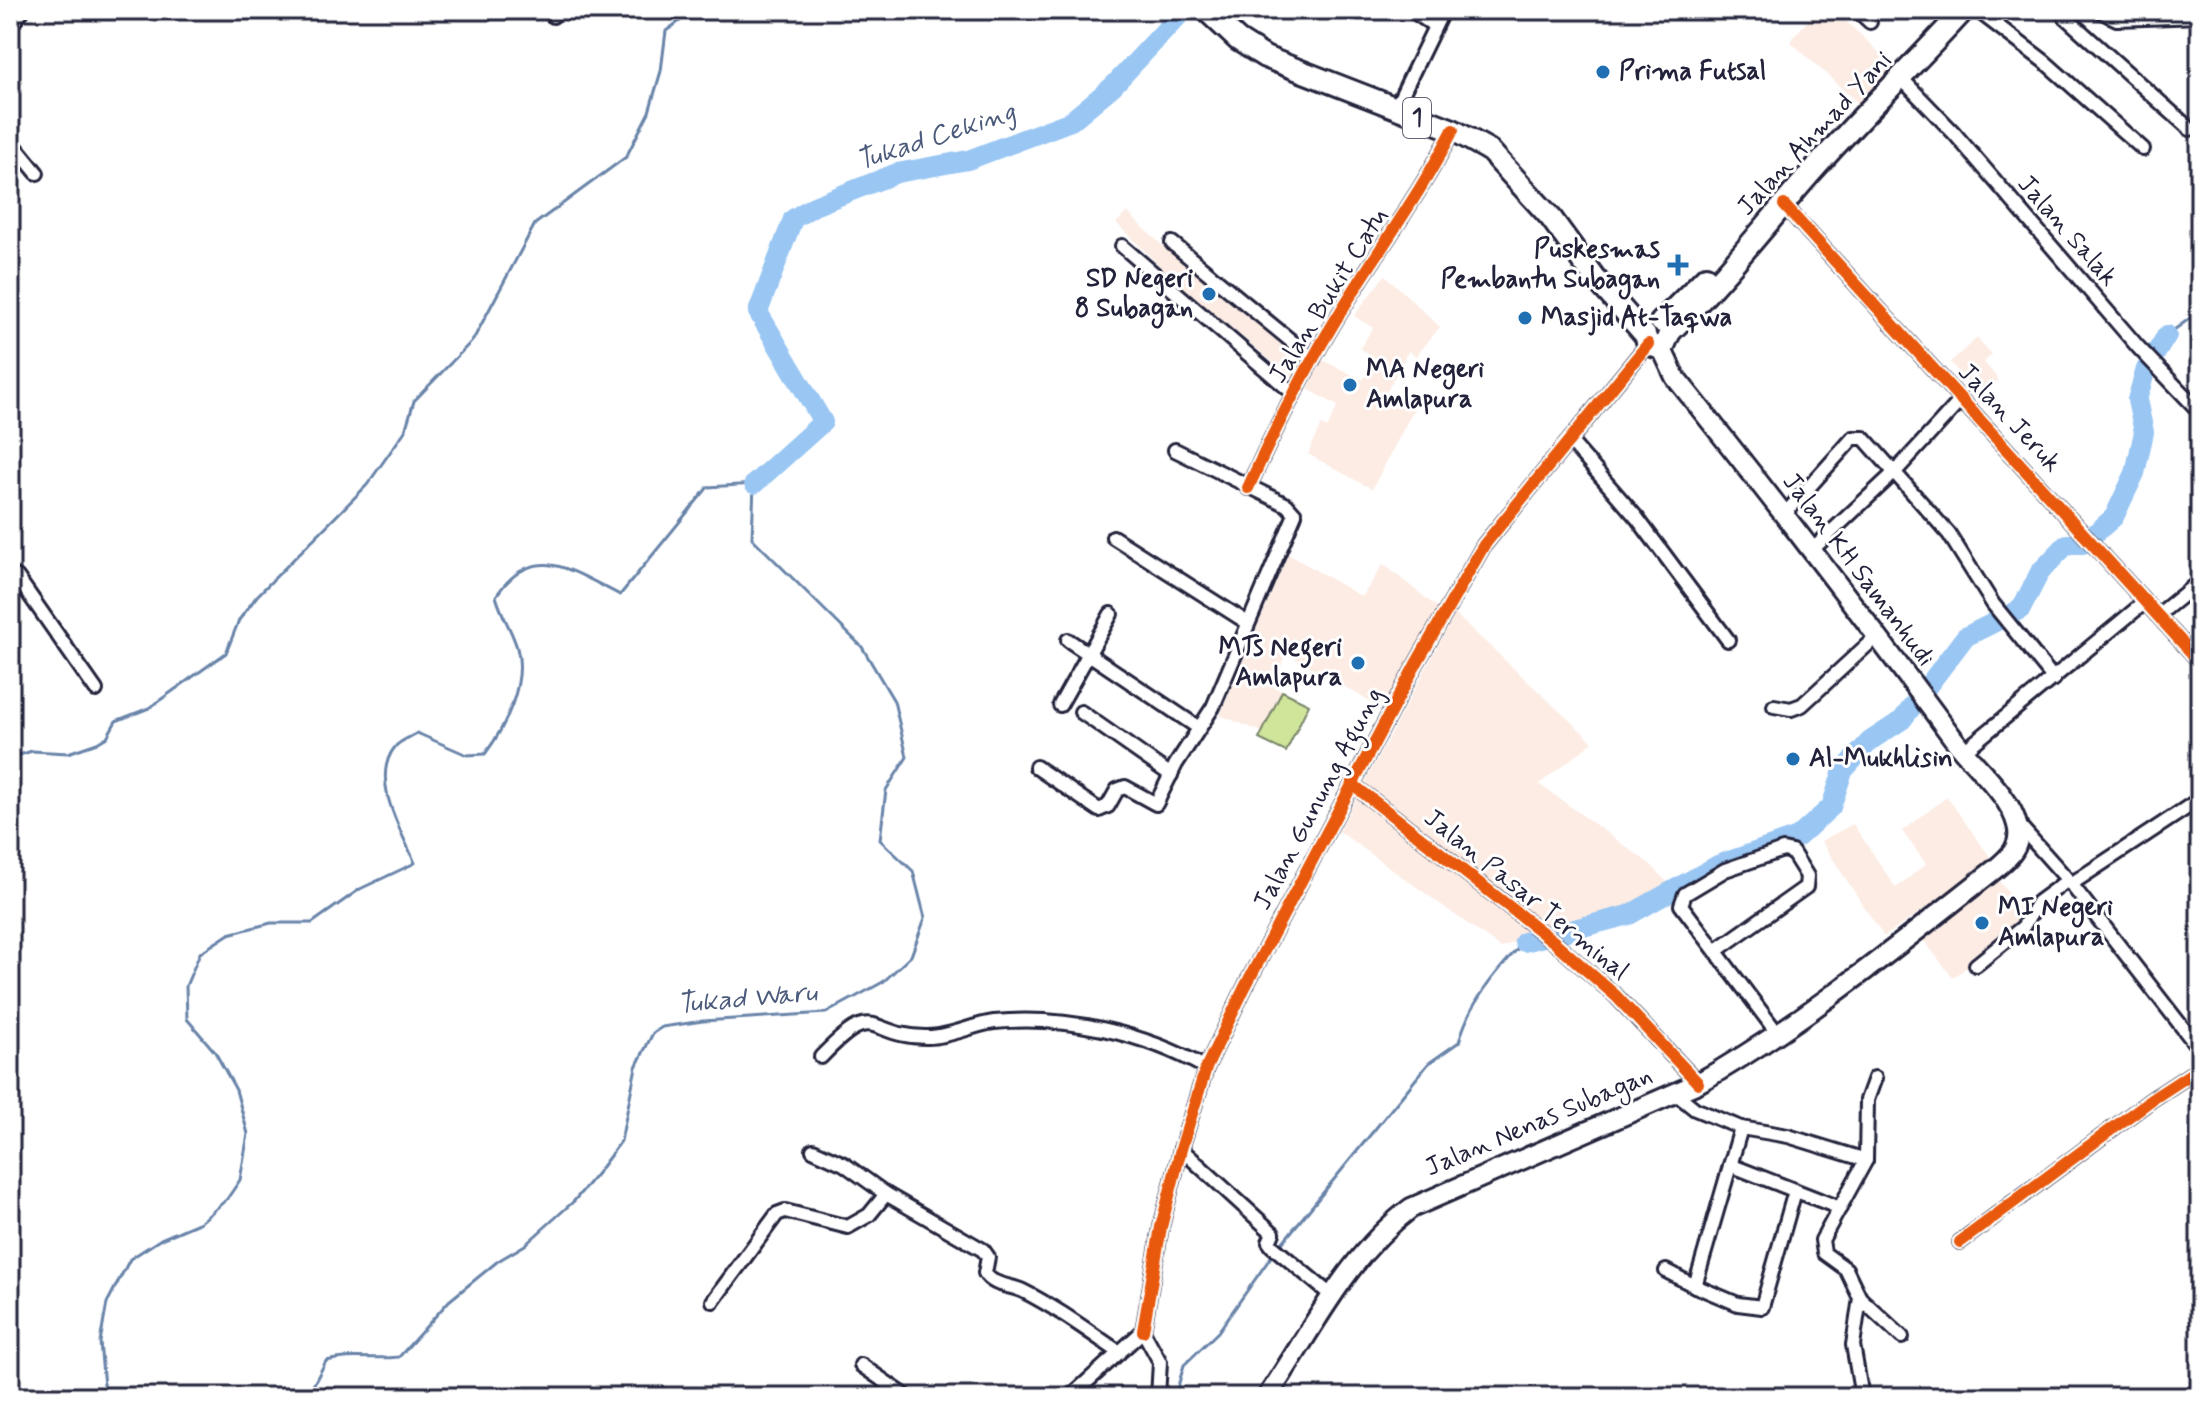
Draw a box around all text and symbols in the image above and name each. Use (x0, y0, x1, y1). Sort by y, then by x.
street label: Jalan Ahmad Yani (1730, 44, 1900, 224)
place label: Prima Futsal (1619, 55, 1766, 89)
marker: Prima Futsal (1594, 63, 1612, 81)
water label: Tukad Ceking (851, 94, 1021, 180)
road number: 1 (1403, 98, 1431, 138)
street label: Jalan Salak (2009, 168, 2125, 294)
street label: Jalan Bukit Catu (1261, 202, 1397, 390)
place label: Puskesmas Pembantu Subagan (1441, 233, 1660, 300)
marker: Puskesmas Pembantu Subagan (1667, 254, 1689, 276)
place label: SD Negeri 8 Subagan (1075, 262, 1193, 329)
marker: SD Negeri 8 Subagan (1200, 285, 1218, 303)
place label: Masjid At-Taqwa (1541, 301, 1732, 336)
marker: Masjid At-Taqwa (1516, 309, 1534, 327)
place label: MA Negeri Amlapura (1366, 353, 1484, 417)
street label: Jalan Jeruk (1950, 356, 2068, 480)
marker: MA Negeri Amlapura (1341, 376, 1359, 394)
street label: Jalan KH Samanhudi (1774, 466, 1942, 674)
place label: MTs Negeri Amlapura (1218, 631, 1342, 695)
marker: MTs Negeri Amlapura (1349, 654, 1367, 672)
street label: Jalan Gunung Agung (1246, 682, 1395, 918)
place label: Al-Mukhlisin (1809, 742, 1953, 776)
marker: Al-Mukhlisin (1784, 750, 1802, 768)
street label: Jalan Pasar Terminal (1416, 802, 1636, 988)
place label: MI Negeri Amlapura (1998, 891, 2113, 955)
marker: MI Negeri Amlapura (1973, 914, 1991, 932)
water label: Tukad Waru (675, 974, 820, 1024)
street label: Jalan Nenas Subagan (1420, 1059, 1659, 1187)

